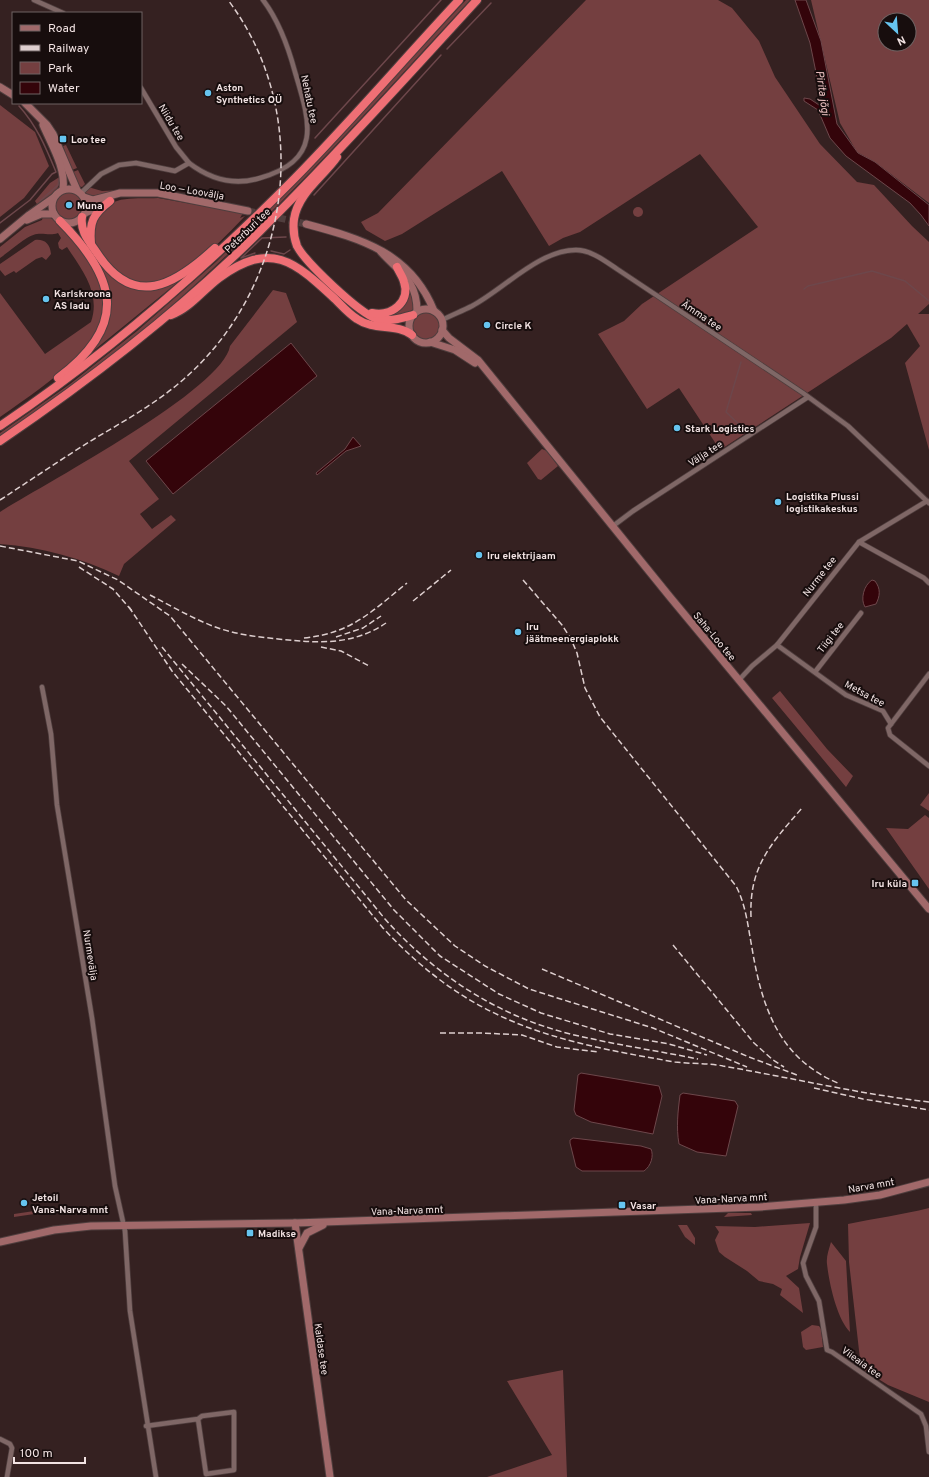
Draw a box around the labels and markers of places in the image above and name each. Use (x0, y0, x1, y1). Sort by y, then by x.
place label: Aston Synthetics OÜ (216, 82, 282, 107)
marker: Aston Synthetics OÜ (203, 88, 213, 98)
marker: Loo tee (58, 134, 68, 144)
place label: Loo tee (71, 134, 106, 147)
marker: Muna (64, 200, 74, 210)
place label: Muna (77, 200, 103, 213)
place label: Karlskroona AS ladu (54, 288, 111, 313)
marker: Karlskroona AS ladu (41, 294, 51, 304)
marker: Circle K (482, 320, 492, 330)
place label: Circle K (495, 320, 532, 333)
marker: Stark Logistics (672, 423, 682, 433)
place label: Stark Logistics (685, 423, 754, 436)
place label: Logistika Plussi logistikakeskus (786, 491, 859, 516)
marker: Logistika Plussi logistikakeskus (773, 497, 783, 507)
marker: Iru elektrijaam (474, 550, 484, 560)
place label: Iru elektrijaam (487, 550, 556, 563)
place label: Iru jäätmeenergiaplokk (525, 621, 619, 646)
marker: Iru jäätmeenergiaplokk (513, 627, 523, 637)
place label: Iru küla (871, 878, 907, 891)
marker: Iru küla (910, 878, 920, 888)
place label: Jetoil Vana-Narva mnt (32, 1192, 108, 1217)
marker: Jetoil Vana-Narva mnt (19, 1198, 29, 1208)
marker: Vasar (617, 1200, 627, 1210)
place label: Vasar (630, 1200, 657, 1213)
marker: Madikse (245, 1228, 255, 1238)
place label: Madikse (258, 1228, 297, 1241)

